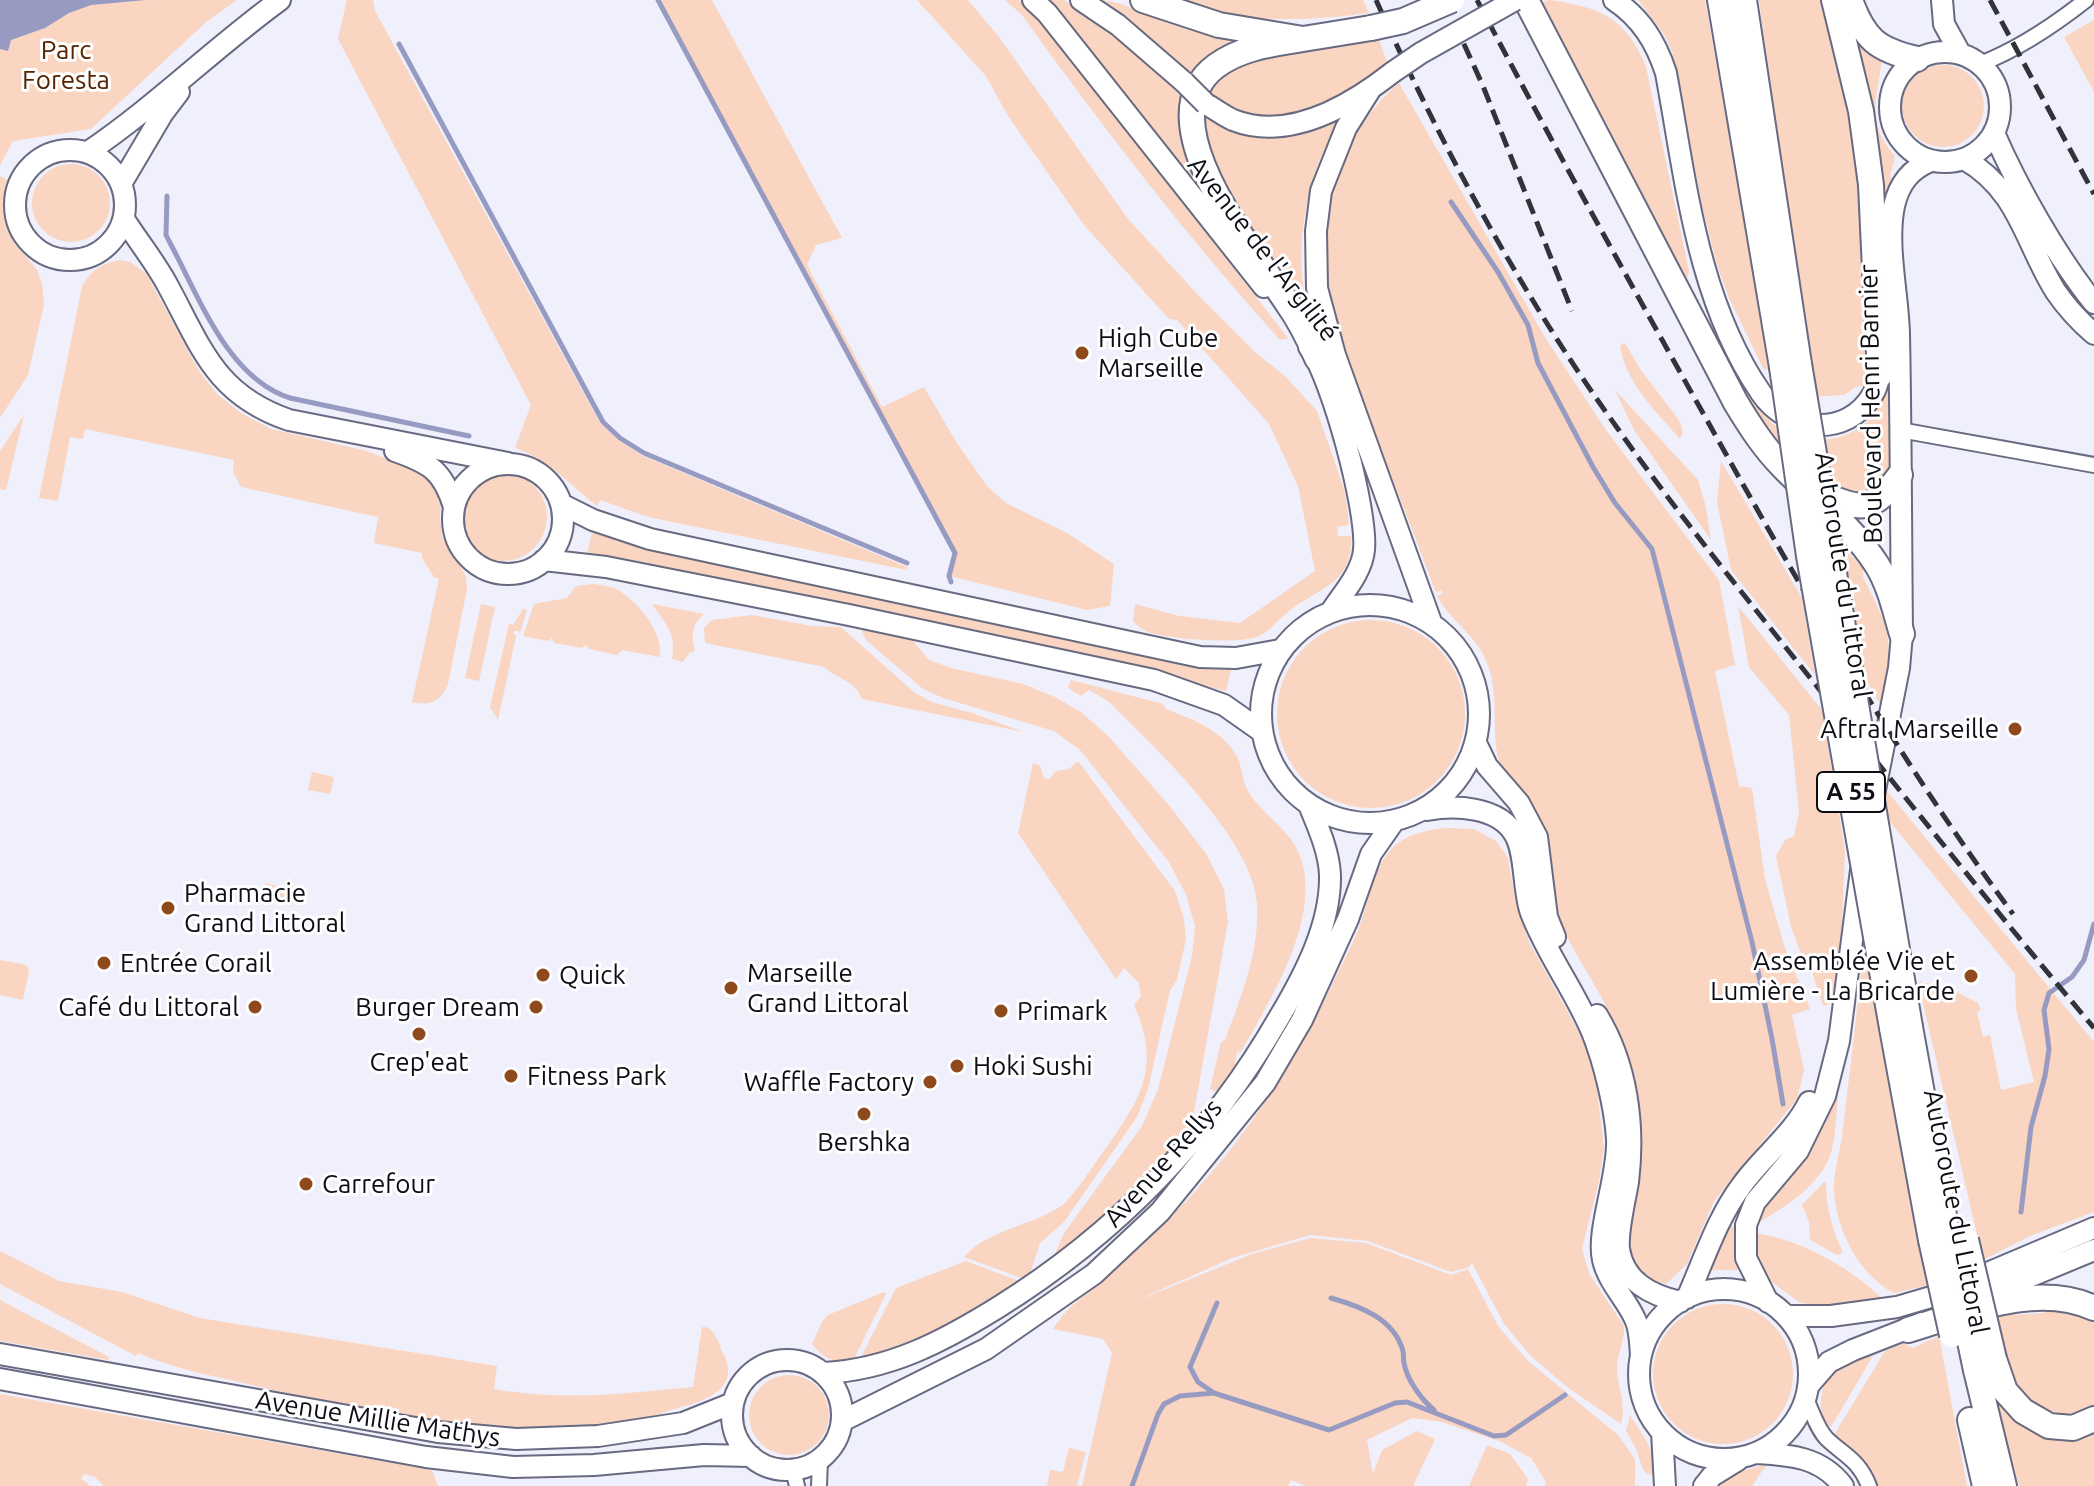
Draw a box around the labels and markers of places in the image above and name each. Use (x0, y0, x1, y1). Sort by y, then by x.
place label: High Cube Marseille (1098, 322, 1218, 384)
marker: High Cube Marseille (1073, 344, 1091, 362)
place label: Aftral Marseille (1820, 713, 1999, 745)
marker: Aftral Marseille (2006, 720, 2024, 738)
place label: Pharmacie Grand Littoral (184, 877, 346, 938)
marker: Pharmacie Grand Littoral (159, 899, 177, 917)
place label: Assemblée Vie et Lumière - La Bricarde (1710, 945, 1955, 1006)
place label: Entrée Corail (120, 947, 272, 979)
marker: Entrée Corail (95, 954, 113, 972)
place label: Marseille Grand Littoral (747, 957, 909, 1018)
place label: Quick (559, 959, 626, 991)
marker: Quick (534, 966, 552, 984)
marker: Assemblée Vie et Lumière - La Bricarde (1962, 967, 1980, 985)
marker: Marseille Grand Littoral (722, 979, 740, 997)
place label: Café du Littoral (58, 991, 239, 1023)
place label: Burger Dream (355, 991, 520, 1023)
place label: Primark (1017, 995, 1108, 1027)
marker: Café du Littoral (246, 998, 264, 1016)
marker: Burger Dream (527, 998, 545, 1016)
marker: Primark (992, 1002, 1010, 1020)
marker: Crep'eat (410, 1025, 428, 1043)
place label: Crep'eat (370, 1046, 468, 1078)
place label: Hoki Sushi (973, 1050, 1093, 1082)
marker: Hoki Sushi (948, 1057, 966, 1075)
place label: Fitness Park (527, 1060, 667, 1092)
place label: Waffle Factory (744, 1066, 914, 1098)
marker: Fitness Park (502, 1067, 520, 1085)
marker: Waffle Factory (921, 1073, 939, 1091)
marker: Bershka (855, 1105, 873, 1123)
place label: Bershka (817, 1126, 911, 1158)
place label: Carrefour (322, 1168, 435, 1200)
marker: Carrefour (297, 1175, 315, 1193)

